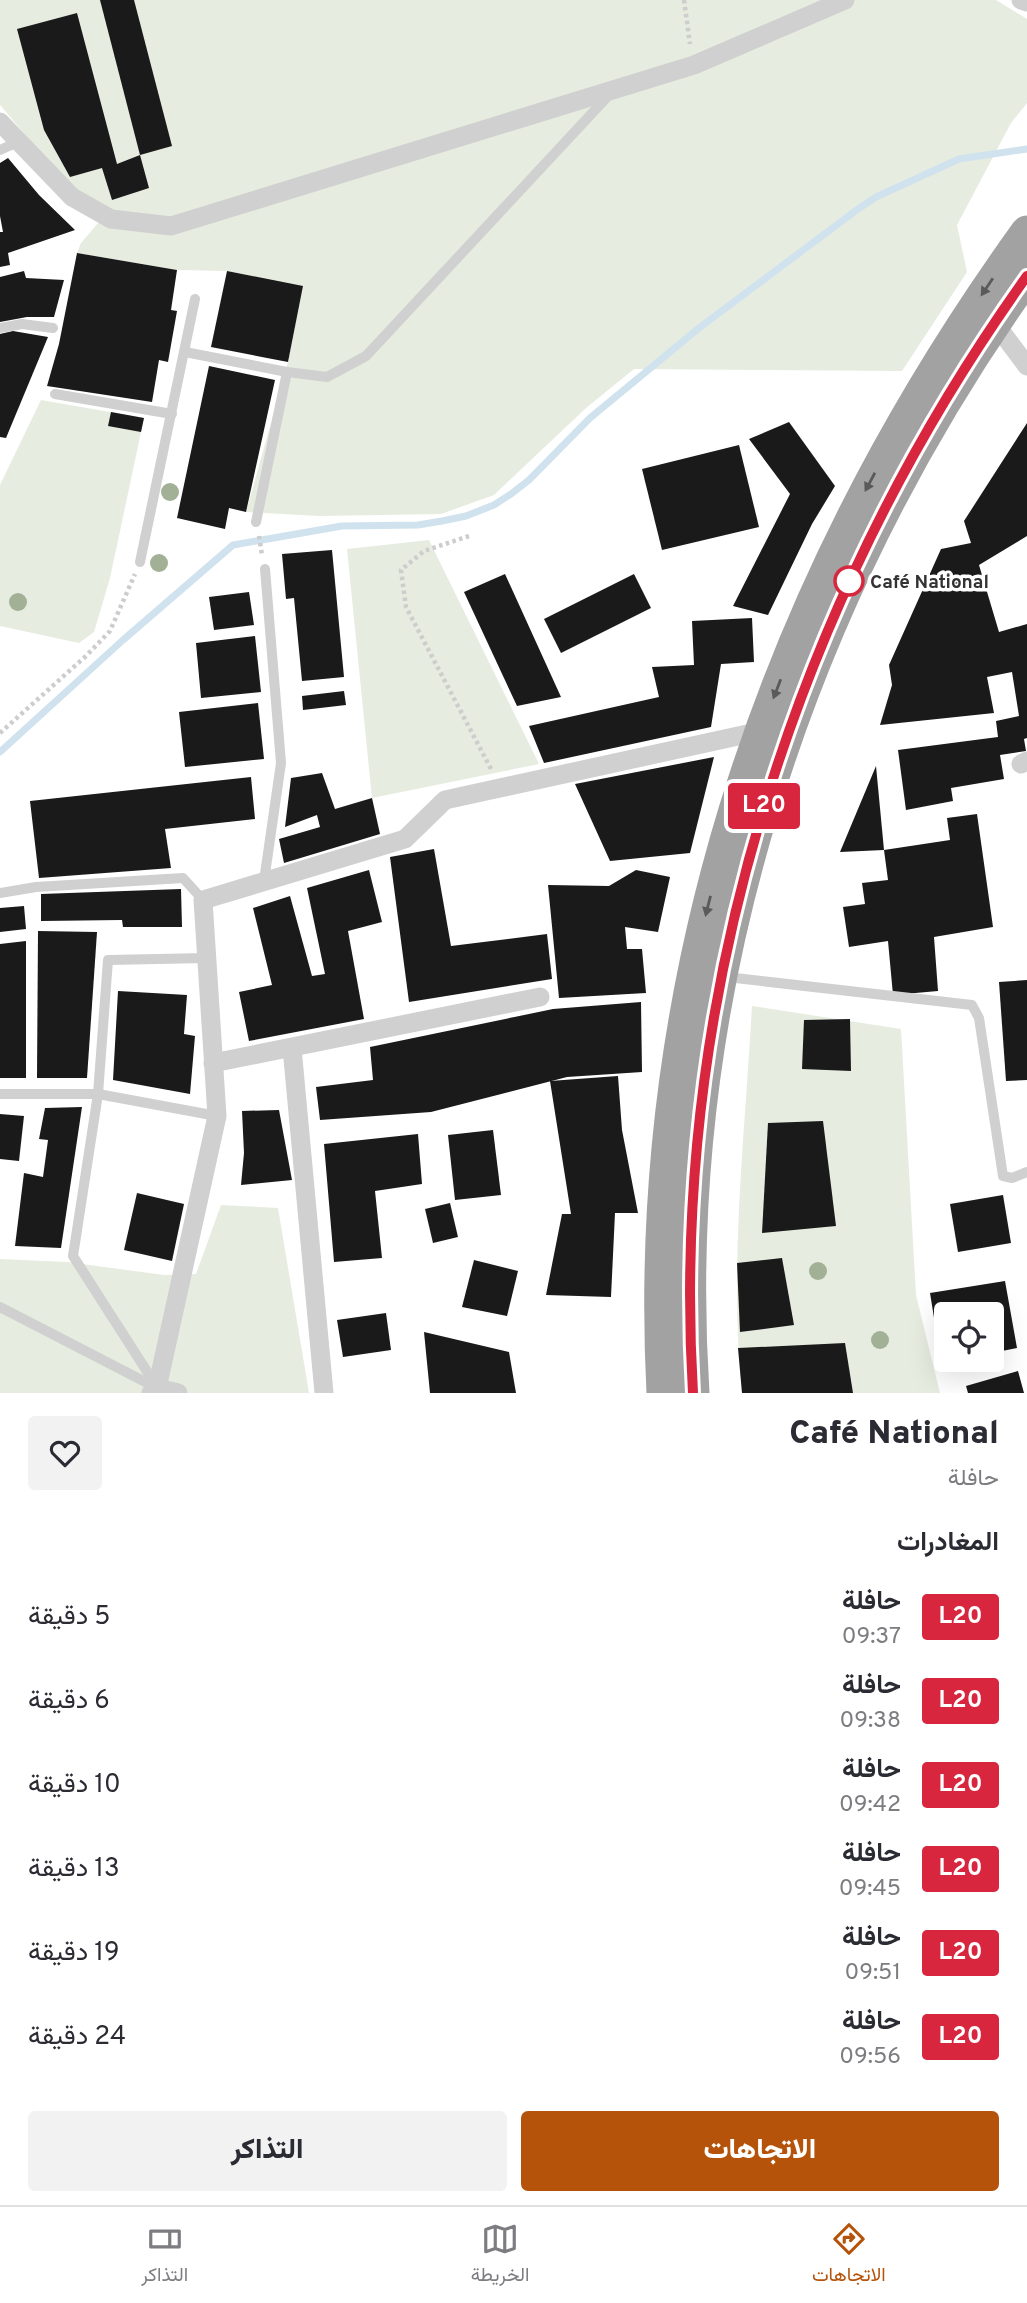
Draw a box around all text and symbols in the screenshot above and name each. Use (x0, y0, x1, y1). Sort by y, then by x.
one-way arrow (980, 278, 994, 296)
one-way arrow (864, 472, 876, 492)
marker: Café National (834, 566, 864, 596)
place label: Café National (870, 571, 989, 595)
one-way arrow (771, 679, 782, 700)
line badge: L20 (724, 783, 804, 829)
text: L20 (742, 791, 786, 821)
one-way arrow (702, 895, 713, 917)
map controls (934, 1302, 1004, 1372)
button: locate (934, 1302, 1004, 1372)
text: Café National (789, 1414, 999, 1456)
button: heart (28, 1416, 102, 1490)
text: حافلة (948, 1465, 999, 1494)
text: المغادرات (897, 1527, 999, 1560)
text: حافلة (842, 1586, 901, 1619)
text: 5 دقيقة (28, 1601, 110, 1634)
text: L20 (938, 1602, 983, 1632)
text: 09:37 (842, 1623, 901, 1652)
text: حافلة (842, 1670, 901, 1703)
text: 6 دقيقة (28, 1685, 110, 1718)
text: L20 (938, 1686, 983, 1716)
text: 09:38 (839, 1707, 901, 1736)
text: حافلة (842, 1754, 901, 1787)
text: 10 دقيقة (28, 1769, 121, 1802)
text: L20 (938, 1770, 983, 1800)
text: 09:42 (839, 1791, 901, 1820)
text: حافلة (842, 1838, 901, 1871)
text: 13 دقيقة (28, 1853, 120, 1886)
text: L20 (938, 1854, 983, 1884)
text: 09:45 (839, 1875, 901, 1904)
text: حافلة (842, 1922, 901, 1955)
text: 19 دقيقة (28, 1937, 120, 1970)
text: L20 (938, 1938, 983, 1968)
text: 09:51 (844, 1959, 901, 1988)
text: حافلة (842, 2006, 901, 2039)
text: 24 دقيقة (28, 2021, 126, 2054)
text: L20 (938, 2022, 983, 2052)
text: 09:56 (839, 2043, 901, 2072)
button: التذاكر (28, 2111, 507, 2191)
button: الاتجاهات (521, 2111, 999, 2191)
tab: التذاكر (141, 2220, 188, 2291)
tab: الخريطة (471, 2220, 530, 2291)
tab: الاتجاهات (812, 2220, 886, 2291)

